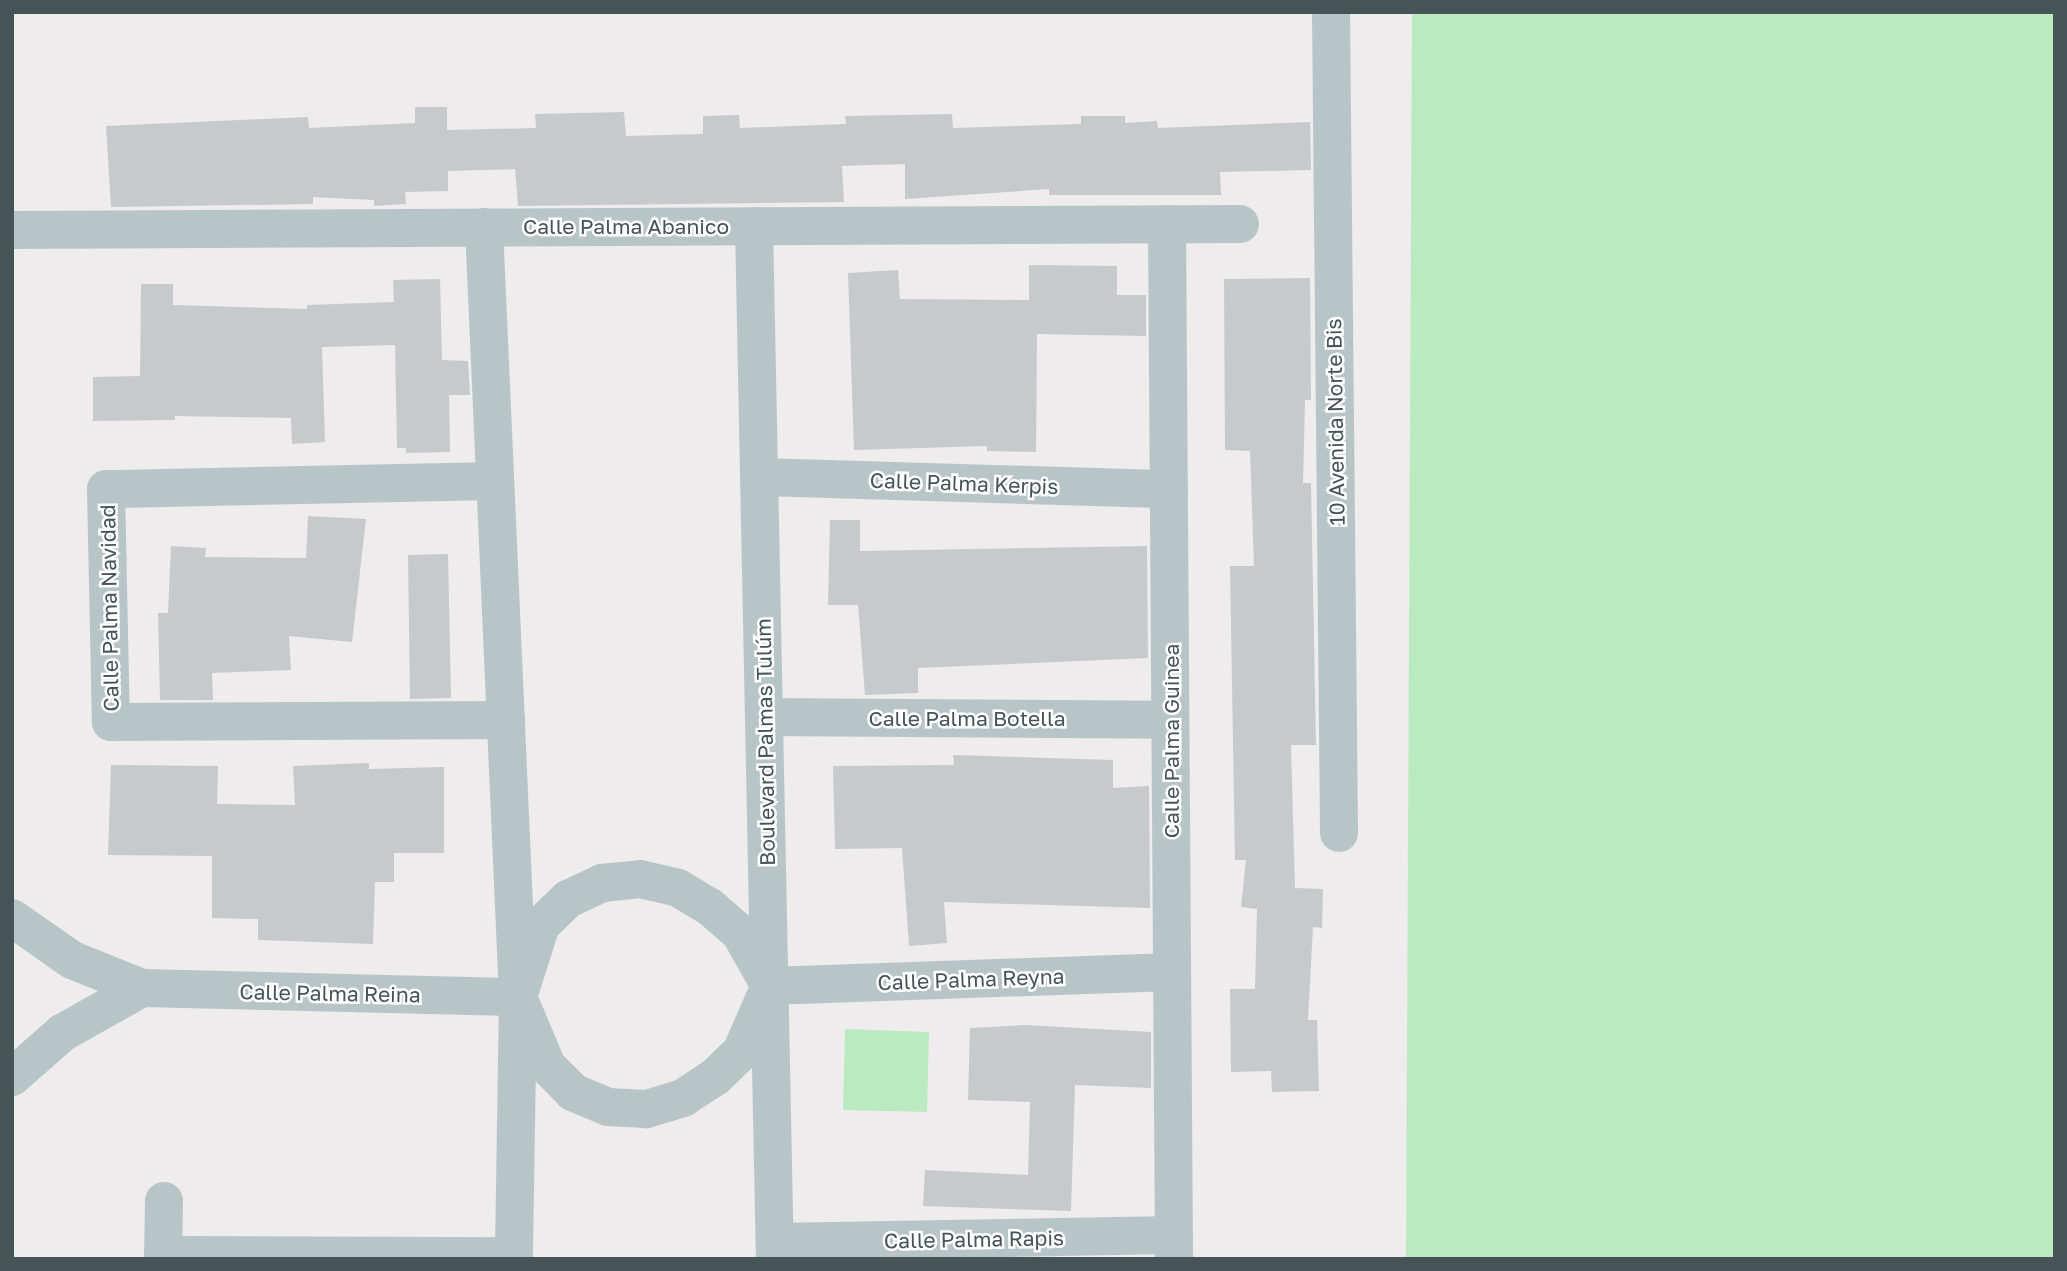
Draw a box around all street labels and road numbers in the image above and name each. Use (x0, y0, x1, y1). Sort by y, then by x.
street label: Calle Palma Abanico (523, 213, 729, 239)
street label: 10 Avenida Norte Bis (1321, 318, 1349, 526)
street label: Calle Palma Kerpis (869, 467, 1059, 499)
street label: Calle Palma Navidad (95, 504, 123, 712)
street label: Boulevard Palmas Tulúm (750, 618, 780, 866)
street label: Calle Palma Guinea (1158, 644, 1184, 838)
street label: Calle Palma Botella (868, 705, 1066, 731)
street label: Calle Palma Reyna (877, 963, 1065, 995)
street label: Calle Palma Reina (239, 979, 421, 1007)
street label: Calle Palma Rapis (884, 1225, 1064, 1253)

